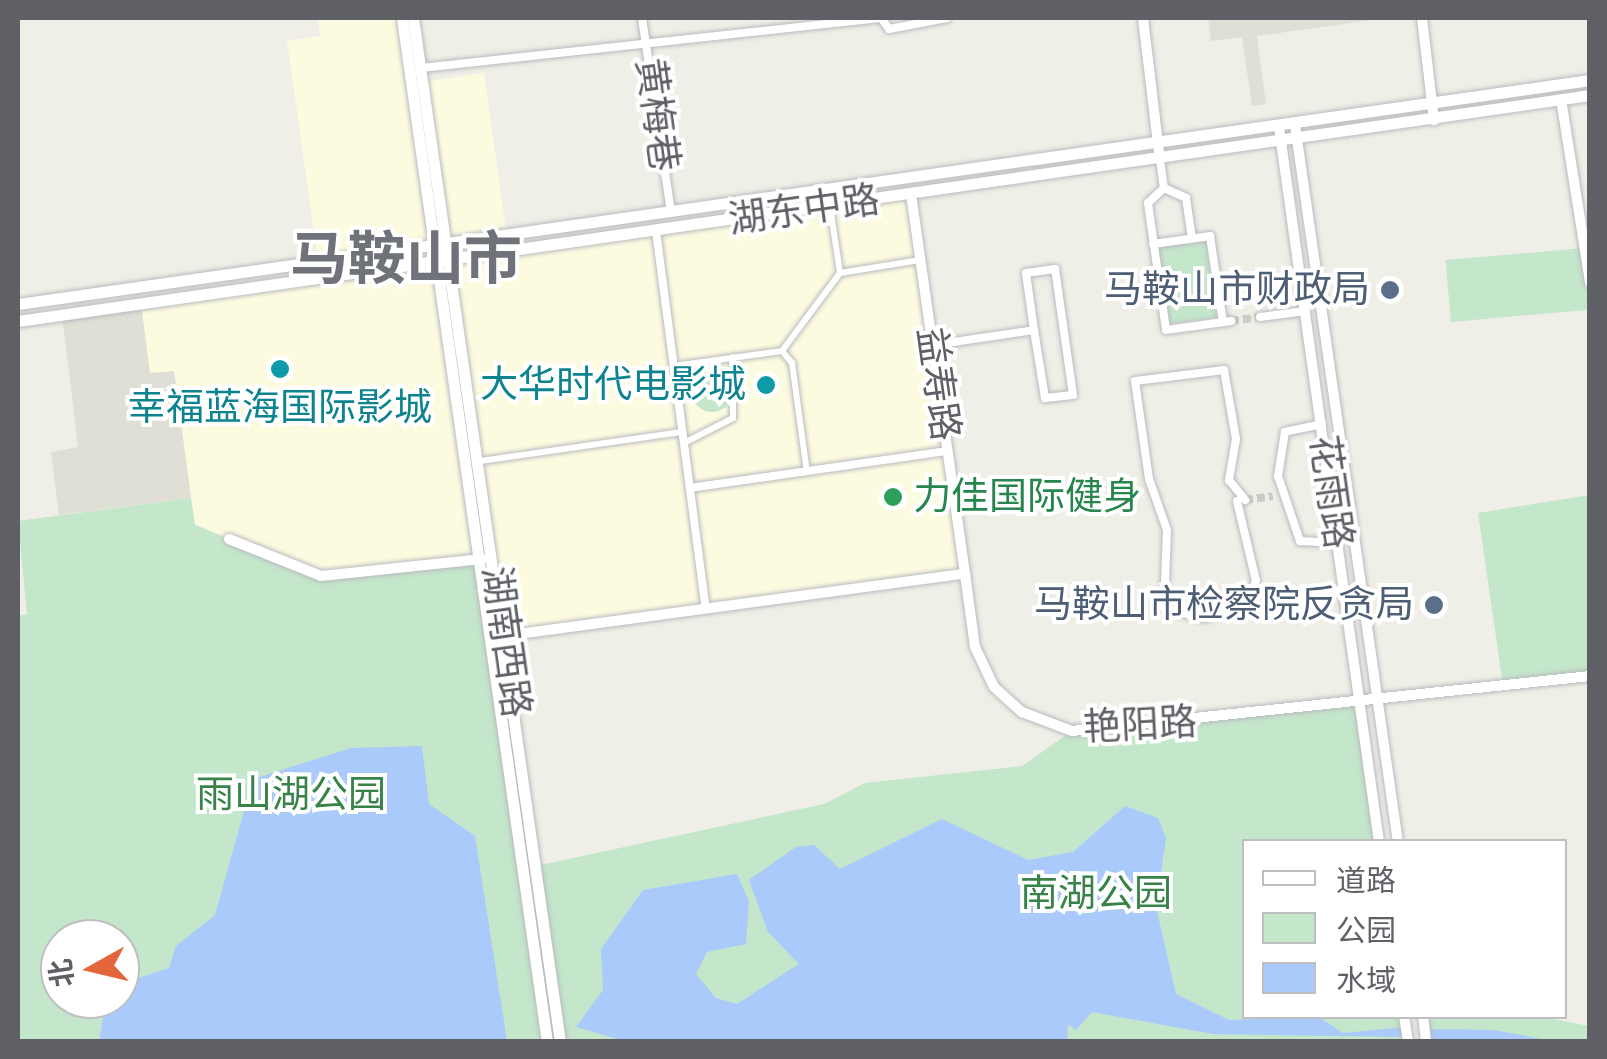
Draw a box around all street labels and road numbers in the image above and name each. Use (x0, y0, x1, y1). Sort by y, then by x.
street label: 黄梅巷 (626, 55, 688, 175)
street label: 湖东中路 (726, 177, 882, 243)
street label: 益寿路 (907, 324, 969, 444)
street label: 花雨路 (1300, 432, 1362, 552)
street label: 湖南西路 (473, 564, 539, 720)
street label: 艳阳路 (1082, 699, 1198, 751)

